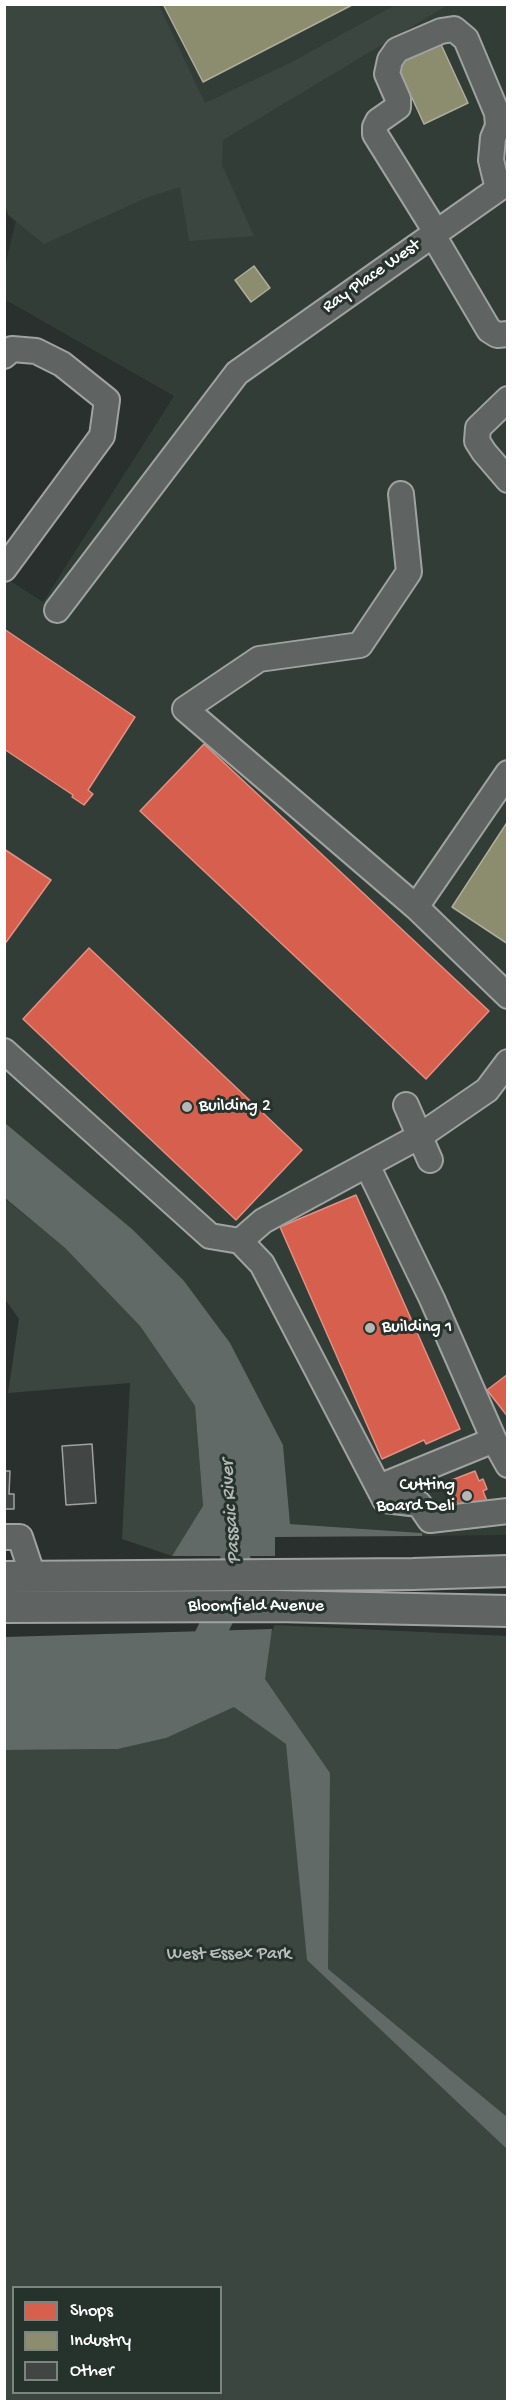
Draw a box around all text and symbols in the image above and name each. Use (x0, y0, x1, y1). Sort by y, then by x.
street label: Ray Place West (319, 235, 425, 319)
place label: Building 2 (199, 1096, 271, 1118)
marker: Building 2 (180, 1100, 194, 1114)
place label: Building 1 (382, 1317, 452, 1339)
marker: Building 1 (363, 1321, 377, 1335)
water label: Passaic River (216, 1459, 248, 1565)
place label: Cutting Board Deli (376, 1475, 455, 1518)
marker: Cutting Board Deli (460, 1489, 474, 1503)
street label: Bloomfield Avenue (188, 1596, 324, 1618)
park label: West Essex Park (167, 1944, 291, 1966)
legend (12, 2286, 222, 2394)
text: Shops (70, 2301, 113, 2322)
text: Industry (70, 2331, 131, 2352)
text: Other (70, 2361, 114, 2382)

